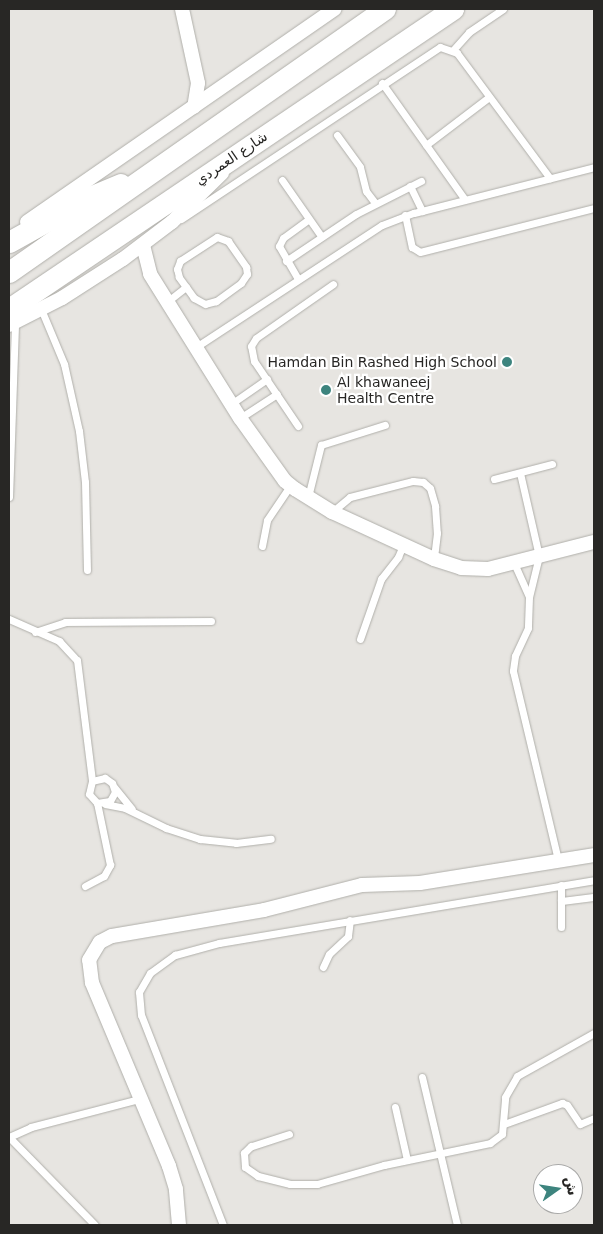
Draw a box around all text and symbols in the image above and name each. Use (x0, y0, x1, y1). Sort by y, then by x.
street label: شارع العمردي (192, 128, 270, 188)
place label: Hamdan Bin Rashed High School (267, 354, 497, 370)
marker: Hamdan Bin Rashed High School (501, 356, 513, 368)
place label: Al khawaneej Health Centre (337, 374, 434, 407)
marker: Al khawaneej Health Centre (319, 383, 333, 397)
north arrow (533, 1164, 583, 1214)
text: ش (562, 1175, 582, 1197)

